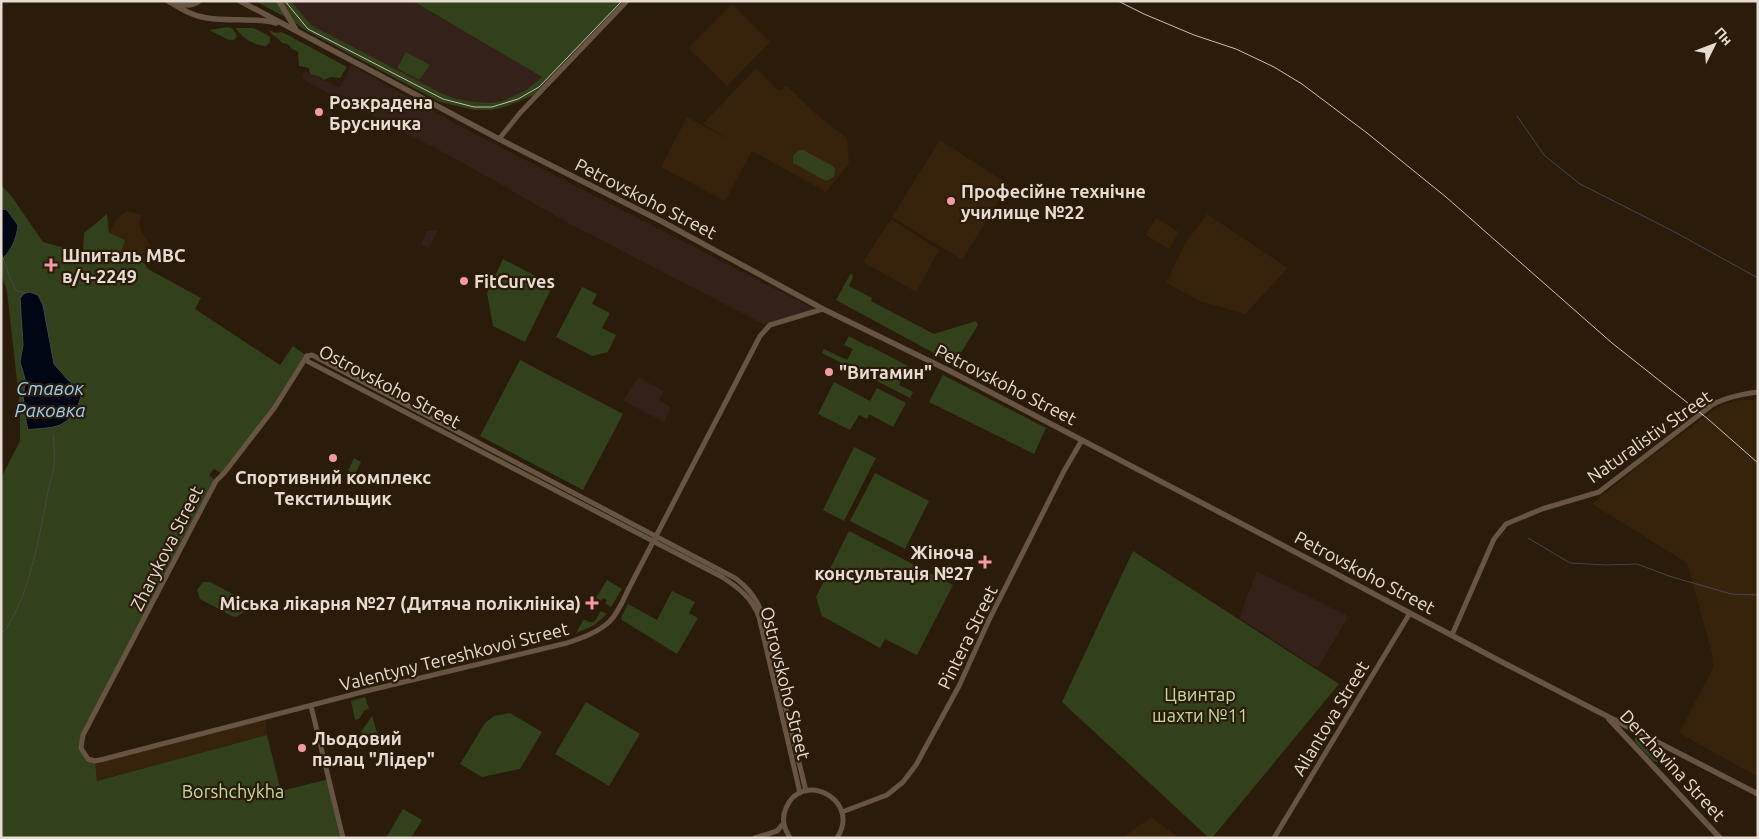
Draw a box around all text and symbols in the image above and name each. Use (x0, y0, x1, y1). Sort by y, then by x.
north arrow (1689, 20, 1739, 70)
text: Пн (1712, 24, 1736, 48)
place label: Розкрадена Брусничка (329, 92, 433, 133)
marker: Розкрадена Брусничка (313, 106, 325, 118)
street label: Petrovskoho Street (572, 154, 720, 242)
place label: Професійне технічне училище №22 (961, 181, 1146, 222)
marker: Професійне технічне училище №22 (945, 195, 957, 207)
place label: Шпиталь МВС в/ч-2249 (62, 245, 186, 286)
marker: Шпиталь МВС в/ч-2249 (44, 258, 58, 272)
place label: FitCurves (474, 271, 555, 291)
marker: FitCurves (458, 275, 470, 287)
street label: Ostrovskoho Street (316, 340, 464, 432)
street label: Petrovskoho Street (932, 340, 1080, 428)
place label: "Витамин" (839, 362, 932, 382)
marker: "Витамин" (823, 366, 835, 378)
water label: Ставок Раковка (15, 377, 85, 421)
street label: Naturalistiv Street (1583, 386, 1715, 486)
marker: Спортивний комплекс Текстильщик (327, 452, 339, 464)
place label: Спортивний комплекс Текстильщик (235, 467, 431, 508)
street label: Zharykova Street (126, 482, 206, 614)
street label: Petrovskoho Street (1292, 527, 1438, 617)
place label: Жіноча консультація №27 (814, 542, 974, 583)
marker: Жіноча консультація №27 (978, 555, 992, 569)
street label: Pintera Street (933, 582, 1001, 692)
place label: Міська лікарня №27 (Дитяча поліклініка) (220, 593, 581, 614)
marker: Міська лікарня №27 (Дитяча поліклініка) (585, 596, 599, 610)
street label: Ostrovskoho Street (757, 604, 815, 762)
street label: Valentyny Tereshkovoi Street (337, 618, 571, 694)
street label: Ailantova Street (1288, 657, 1372, 779)
park label: Цвинтар шахти №11 (1152, 684, 1248, 725)
street label: Derzhavina Street (1616, 705, 1730, 825)
place label: Льодовий палац "Лідер" (312, 728, 435, 769)
marker: Льодовий палац "Лідер" (296, 742, 308, 754)
park label: Borshchykha (182, 781, 284, 801)

